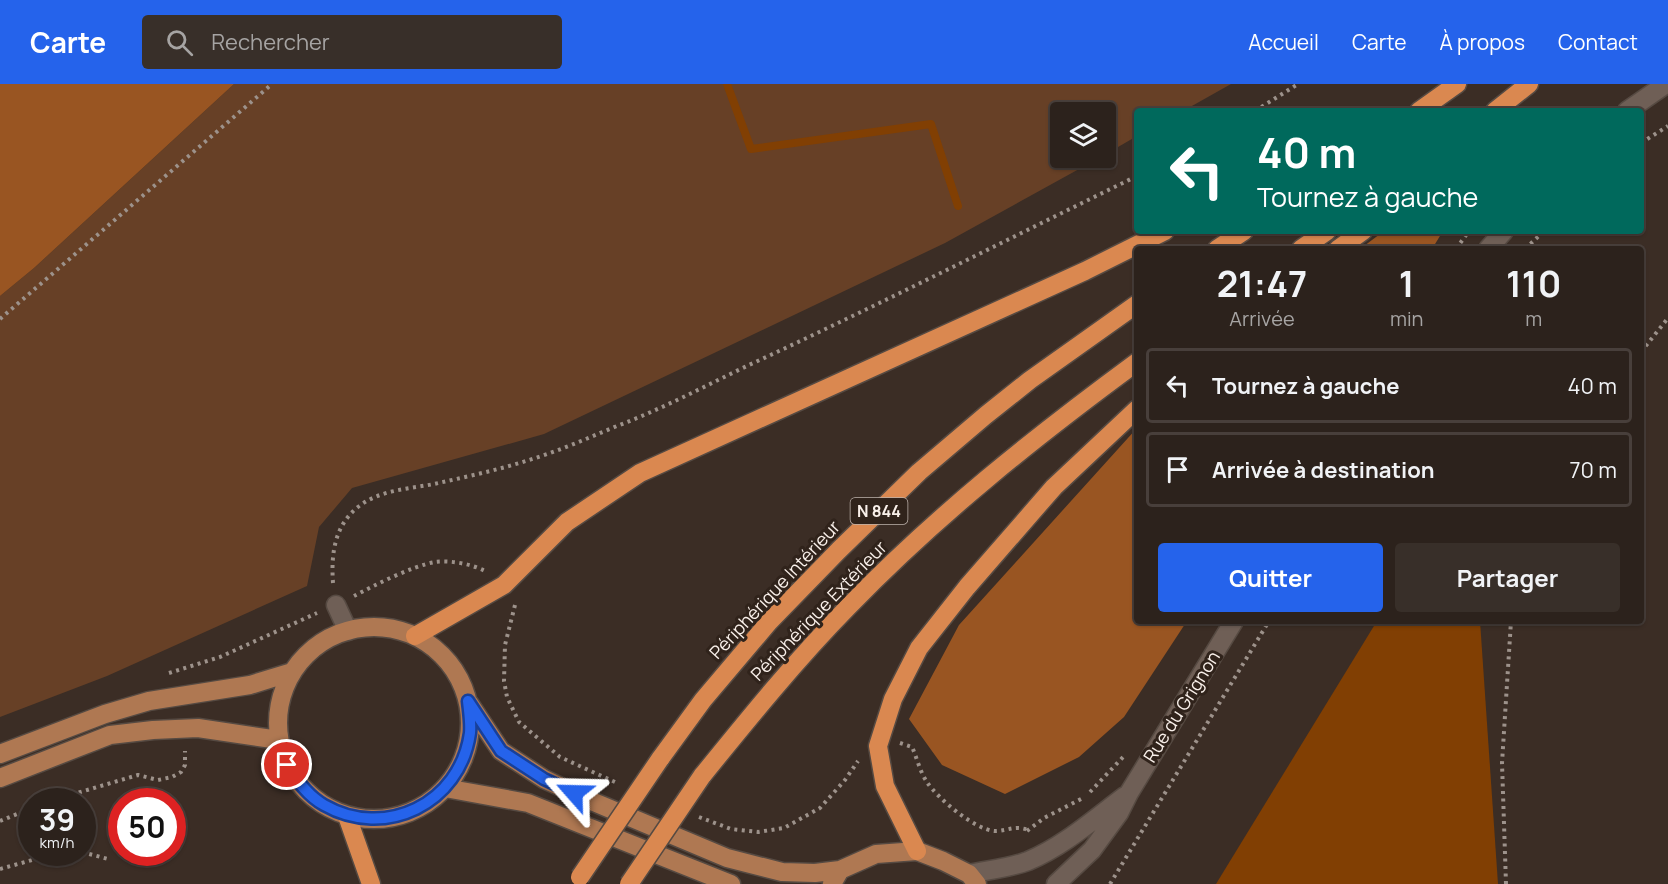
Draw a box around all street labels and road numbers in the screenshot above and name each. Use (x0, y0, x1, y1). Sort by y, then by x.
road number: N 844 (850, 498, 908, 524)
street label: Périphérique Intérieur (704, 515, 845, 664)
street label: Périphérique Extérieur (745, 535, 892, 686)
street label: Rue du Grignon (1137, 646, 1225, 767)

